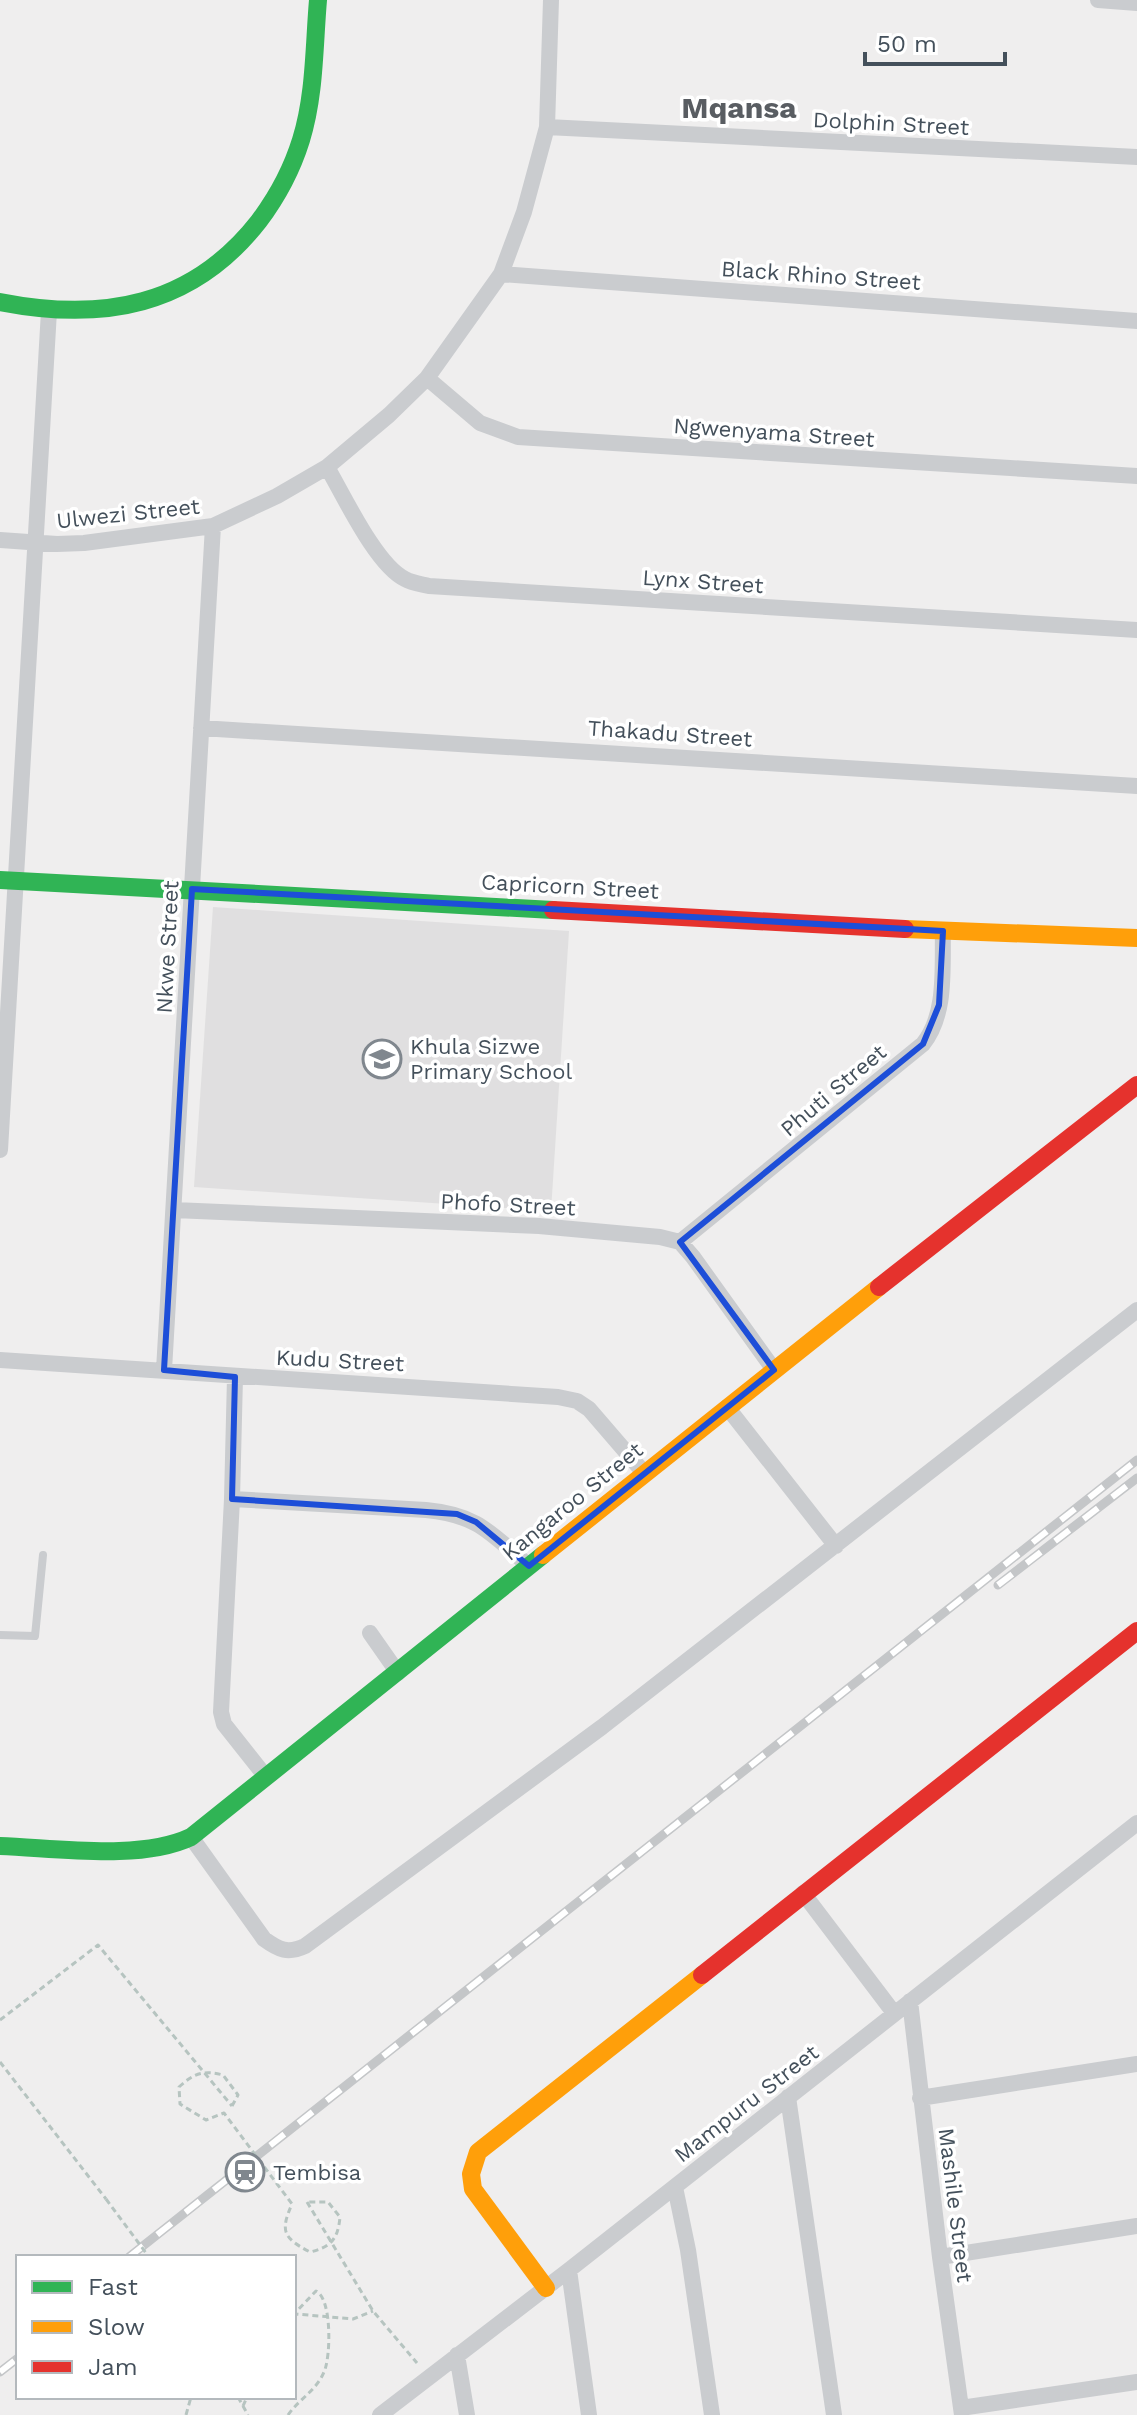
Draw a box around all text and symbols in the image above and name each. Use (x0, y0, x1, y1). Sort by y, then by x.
scale bar (865, 16, 1005, 66)
text: 50 m (877, 30, 937, 58)
district label: Mqansa (681, 90, 797, 125)
street label: Dolphin Street (812, 107, 970, 140)
street label: Black Rhino Street (720, 256, 922, 295)
street label: Ngwenyama Street (673, 413, 875, 452)
street label: Ulwezi Street (55, 494, 201, 533)
street label: Lynx Street (642, 565, 764, 598)
street label: Thakadu Street (587, 715, 753, 752)
street label: Capricorn Street (480, 869, 660, 904)
street label: Nkwe Street (152, 880, 183, 1014)
place label: Khula Sizwe Primary School (410, 1034, 572, 1084)
school or university icon: Khula Sizwe Primary School (361, 1038, 403, 1080)
street label: Phuti Street (776, 1039, 891, 1142)
street label: Phofo Street (440, 1188, 576, 1221)
street label: Kudu Street (275, 1345, 405, 1376)
street label: Kangaroo Street (497, 1437, 647, 1566)
street label: Mampuru Street (669, 2039, 823, 2167)
street label: Mashile Street (934, 2126, 977, 2284)
station icon: Tembisa (224, 2151, 266, 2193)
place label: Tembisa (273, 2160, 361, 2185)
legend (16, 2255, 296, 2399)
text: Fast (88, 2273, 138, 2301)
text: Slow (88, 2313, 145, 2341)
text: Jam (88, 2353, 138, 2381)

